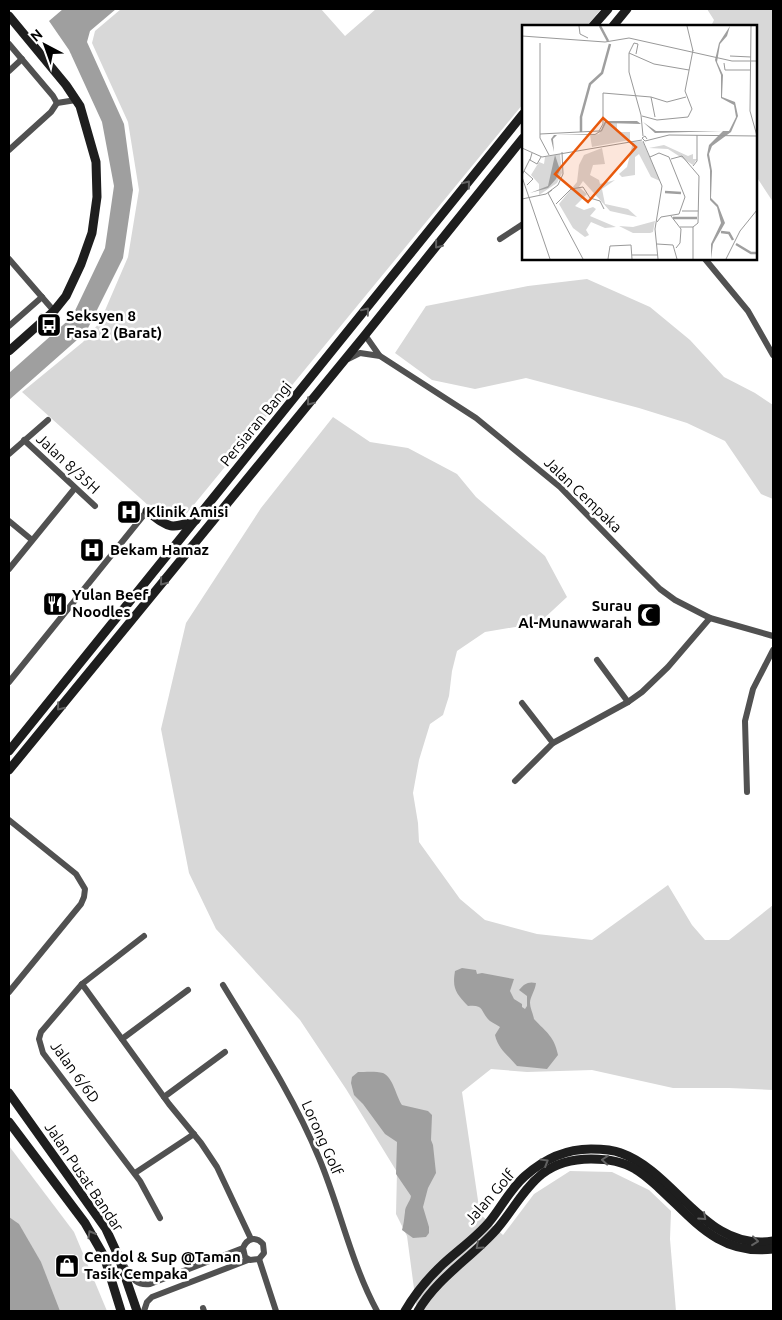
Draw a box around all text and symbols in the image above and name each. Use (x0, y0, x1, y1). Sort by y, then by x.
north arrow (20, 20, 70, 70)
inset map (522, 25, 757, 260)
text: N (27, 26, 46, 45)
one-way arrow (462, 181, 470, 190)
one-way arrow (435, 239, 443, 248)
place label: Seksyen 8 Fasa 2 (Barat) (66, 307, 162, 341)
one-way arrow (360, 307, 369, 316)
bus stop icon: Seksyen 8 Fasa 2 (Barat) (36, 312, 62, 338)
street label: Persiaran Bangi (216, 378, 295, 469)
one-way arrow (307, 396, 316, 405)
street label: Jalan 8/35H (33, 430, 103, 497)
street label: Jalan Cempaka (541, 453, 626, 536)
hospital icon: Klinik Amisi (116, 499, 142, 525)
place label: Klinik Amisi (146, 503, 229, 520)
hospital icon: Bekam Hamaz (79, 537, 105, 563)
place label: Bekam Hamaz (110, 541, 209, 558)
one-way arrow (159, 576, 168, 585)
place label: Yulan Beef Noodles (72, 586, 149, 620)
restaurant icon: Yulan Beef Noodles (42, 591, 68, 617)
place label: Surau Al-Munawwarah (518, 597, 632, 631)
mosque icon: Surau Al-Munawwarah (636, 602, 662, 628)
one-way arrow (56, 702, 65, 711)
street label: Jalan 6/6D (47, 1038, 103, 1106)
street label: Lorong Golf (298, 1098, 347, 1178)
street label: Jalan Pusat Bandar (42, 1119, 127, 1235)
one-way arrow (601, 1155, 609, 1166)
one-way arrow (540, 1159, 549, 1169)
street label: Jalan Golf (461, 1166, 518, 1228)
one-way arrow (697, 1212, 706, 1221)
one-way arrow (87, 1230, 97, 1239)
one-way arrow (751, 1235, 759, 1246)
one-way arrow (476, 1240, 485, 1249)
place label: Cendol & Sup @Taman Tasik Cempaka (84, 1248, 241, 1282)
shop icon: Cendol & Sup @Taman Tasik Cempaka (54, 1253, 80, 1279)

